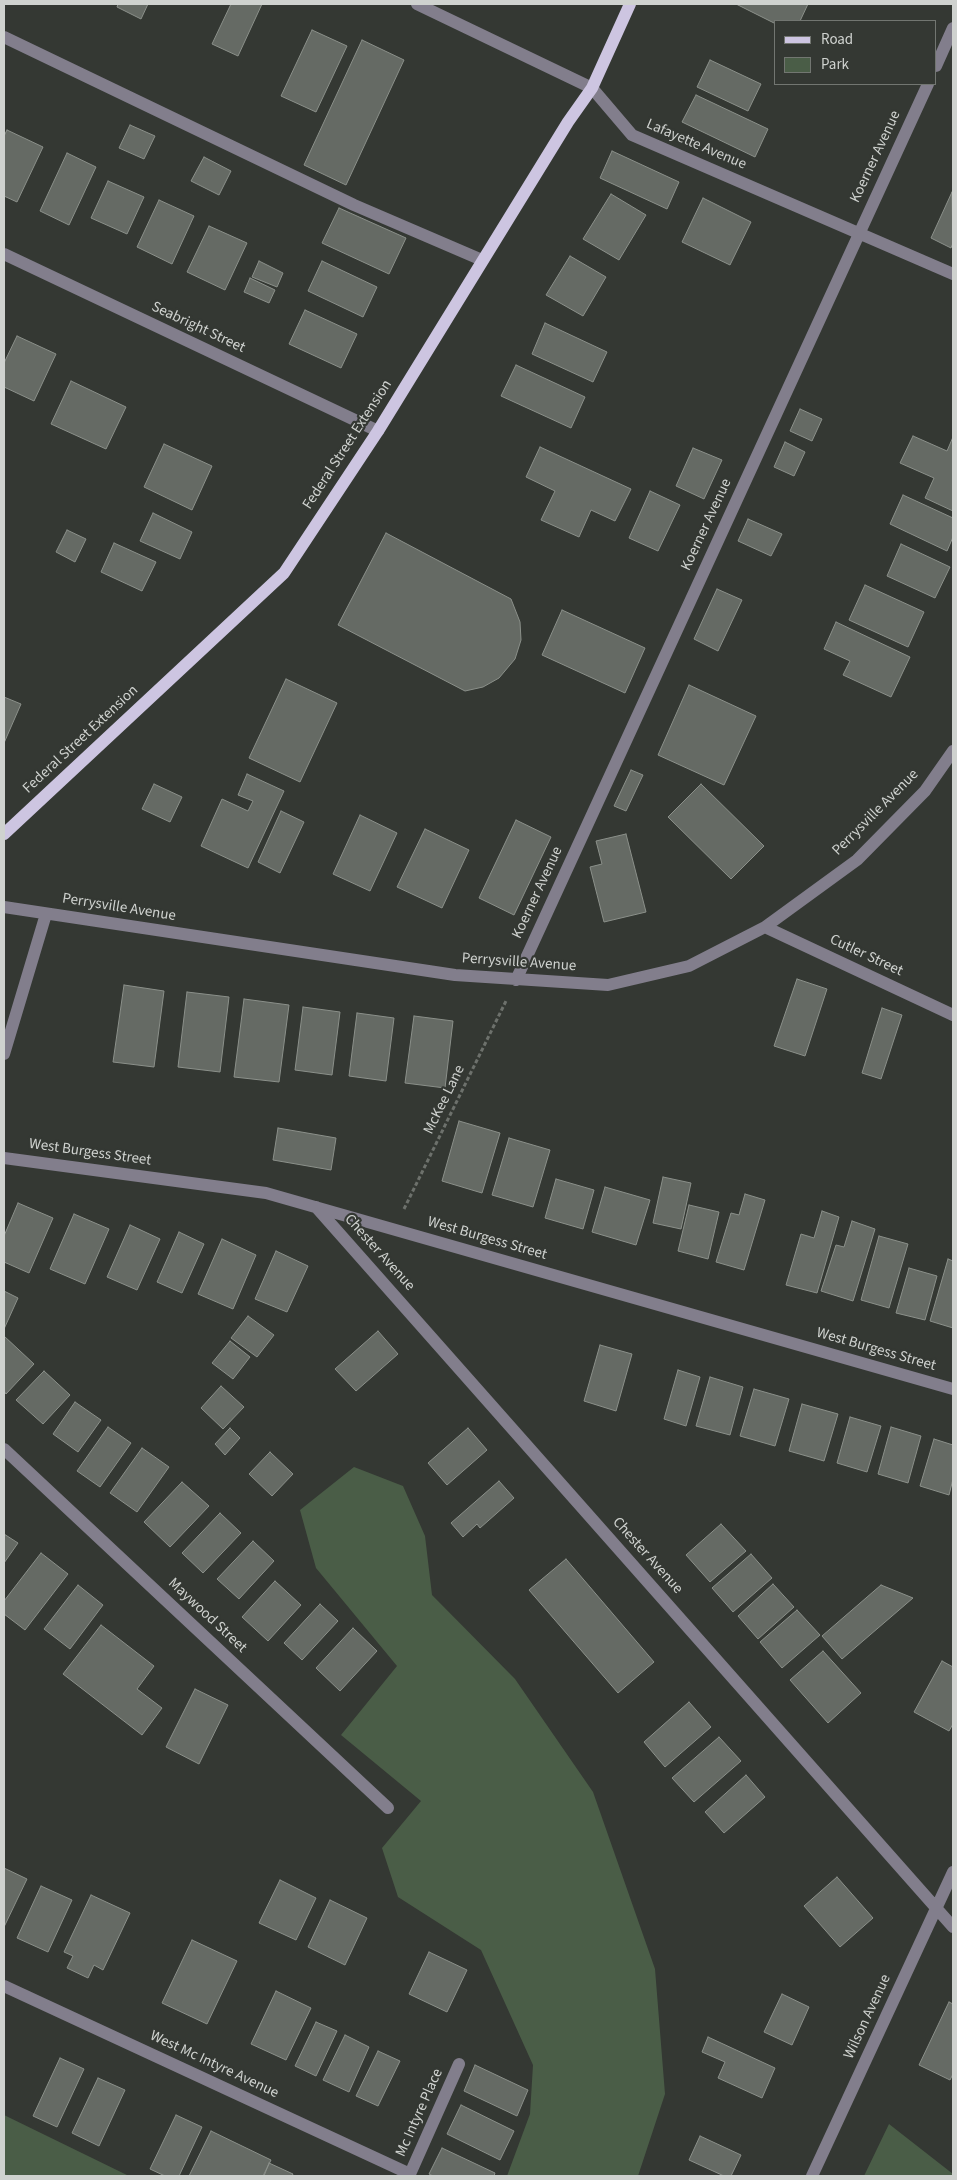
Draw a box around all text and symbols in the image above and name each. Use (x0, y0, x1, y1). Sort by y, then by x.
legend (774, 20, 937, 85)
text: Road (821, 29, 853, 50)
text: Park (821, 54, 849, 75)
street label: Koerner Avenue (847, 108, 905, 206)
street label: Lafayette Avenue (643, 116, 749, 174)
street label: Seabright Street (148, 298, 248, 358)
street label: Federal Street Extension (299, 377, 397, 513)
street label: Koerner Avenue (678, 476, 736, 574)
street label: Federal Street Extension (20, 682, 142, 798)
street label: Perrysville Avenue (829, 766, 923, 860)
street label: Koerner Avenue (509, 844, 567, 942)
street label: Perrysville Avenue (61, 890, 177, 926)
street label: Cutler Street (827, 931, 905, 981)
street label: Perrysville Avenue (461, 950, 577, 976)
street label: McKee Lane (421, 1062, 469, 1138)
street label: West Burgess Street (28, 1136, 152, 1170)
street label: Chester Avenue (340, 1211, 418, 1295)
street label: West Burgess Street (425, 1213, 549, 1265)
street label: West Burgess Street (814, 1324, 938, 1376)
street label: Chester Avenue (608, 1514, 686, 1598)
street label: Maywood Street (164, 1575, 250, 1657)
street label: Wilson Avenue (841, 1972, 895, 2062)
street label: West Mc Intyre Avenue (147, 2027, 281, 2103)
street label: Mc Intyre Place (393, 2066, 447, 2160)

